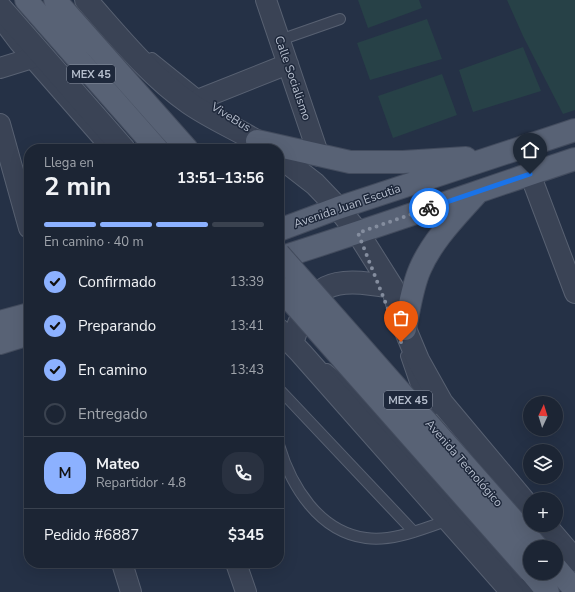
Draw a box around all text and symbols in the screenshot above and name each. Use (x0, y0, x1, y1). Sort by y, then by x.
street label: Calle Socialismo (271, 34, 315, 123)
road number: MEX 45 (67, 65, 115, 83)
street label: ViveBus (207, 98, 254, 136)
pin (513, 133, 547, 174)
icon: home (519, 139, 541, 161)
text: Llega en (44, 154, 94, 172)
text: 13:51–13:56 (177, 168, 264, 188)
text: 2 min (44, 169, 111, 204)
street label: Avenida Juan Escutia (291, 180, 403, 232)
courier (409, 188, 449, 228)
icon: bike (418, 197, 440, 219)
text: En camino · 40 m (44, 233, 144, 251)
icon: check (44, 271, 66, 293)
text: Confirmado (78, 272, 156, 292)
text: 13:39 (230, 273, 264, 291)
pin (384, 301, 418, 342)
icon: bag (390, 307, 412, 329)
icon: check (44, 315, 66, 337)
text: Preparando (78, 316, 156, 336)
text: 13:41 (230, 317, 264, 335)
icon: check (44, 359, 66, 381)
text: En camino (78, 360, 147, 380)
text: 13:43 (230, 361, 264, 379)
road number: MEX 45 (384, 391, 432, 409)
north arrow (523, 396, 563, 436)
map controls (523, 396, 563, 580)
text: Entregado (78, 404, 148, 424)
street label: Avenida Tecnológico (422, 416, 507, 510)
button: layers (523, 444, 563, 484)
button: phone (222, 452, 264, 494)
text: Mateo (96, 454, 140, 474)
text: M (58, 463, 72, 483)
text: Repartidor · 4.8 (96, 474, 186, 492)
button: + (523, 492, 563, 532)
text: Pedido #6887 (44, 525, 139, 545)
text: $345 (228, 525, 264, 545)
button: − (523, 540, 563, 580)

